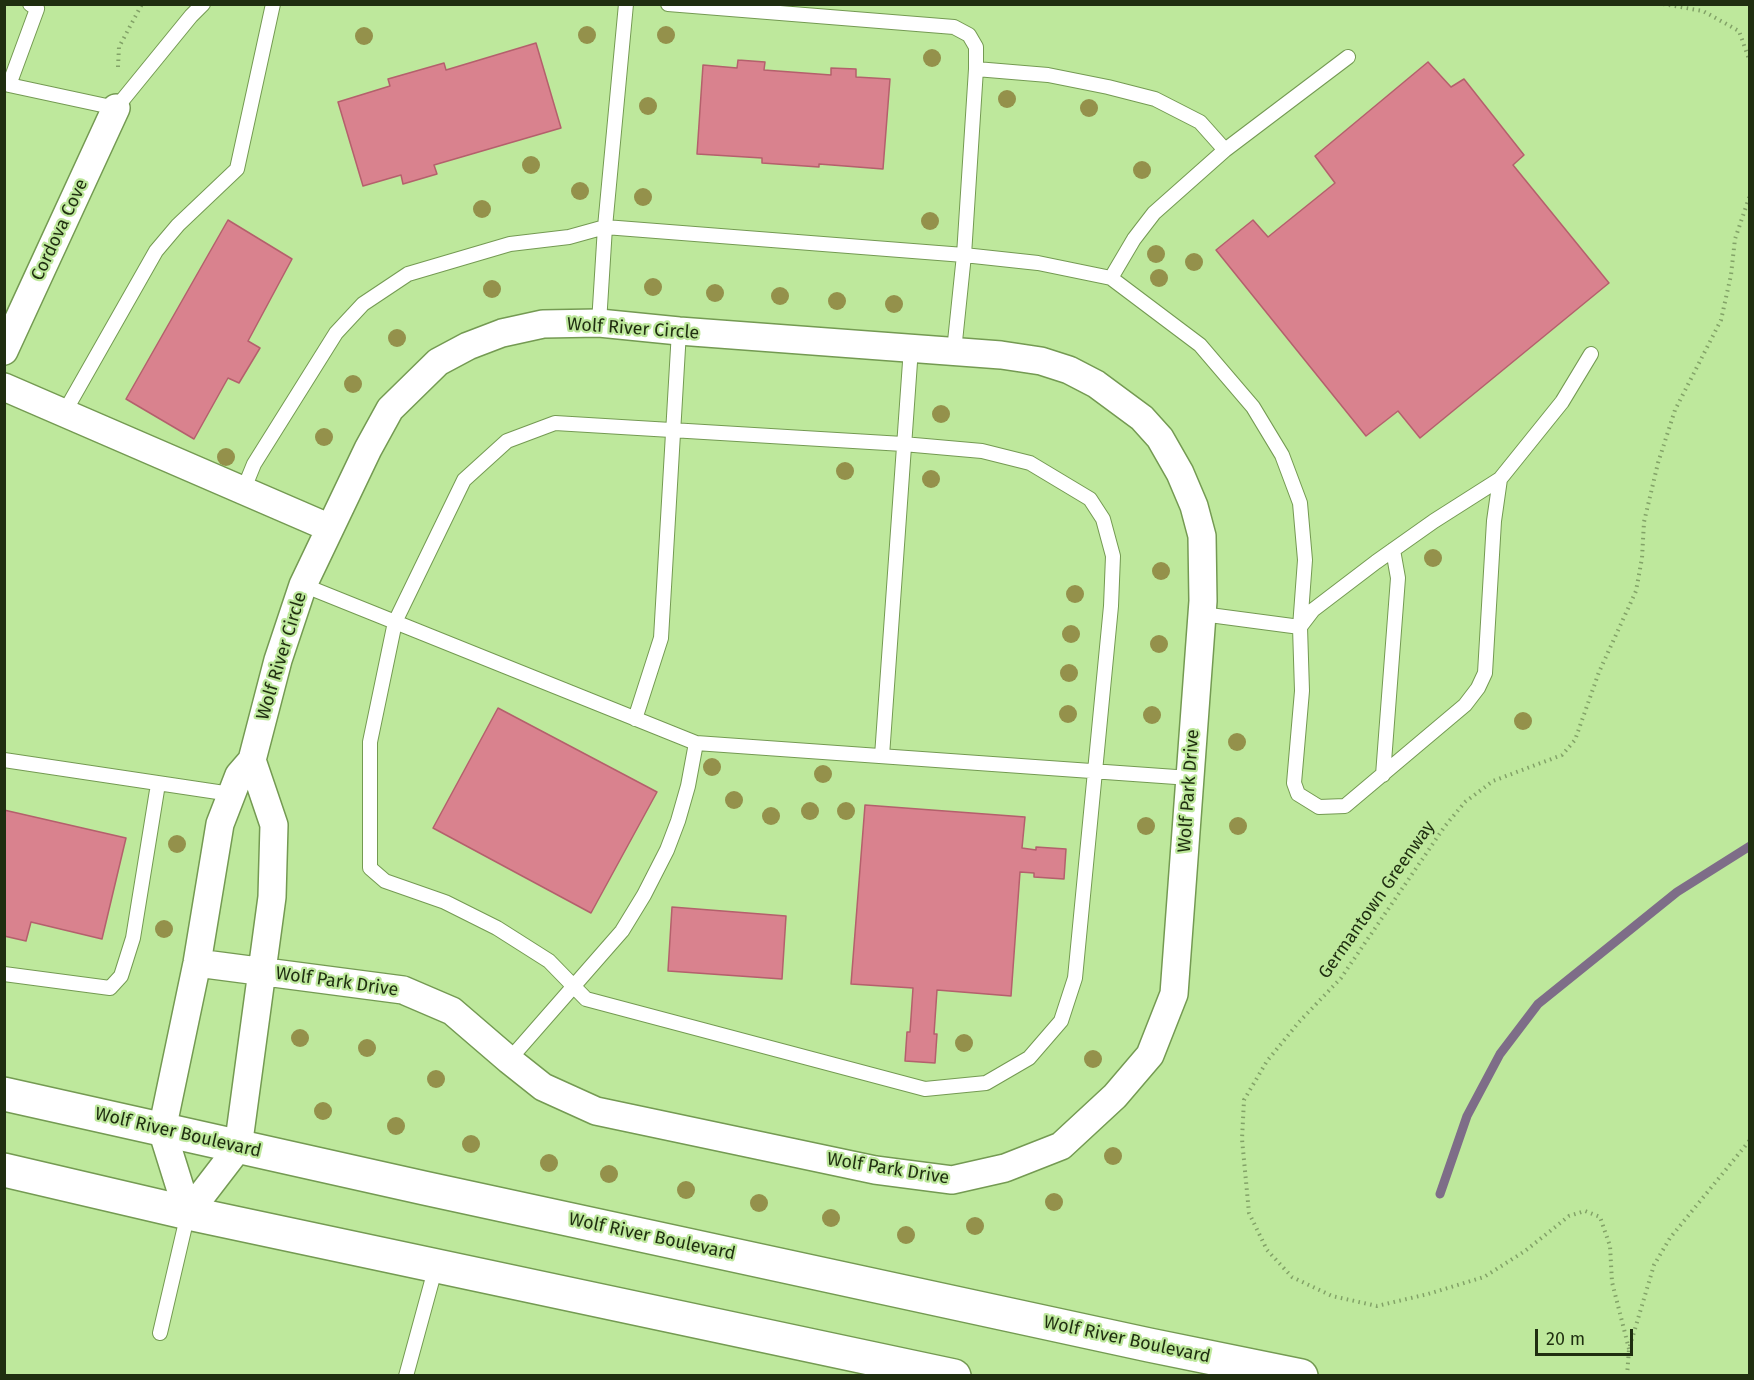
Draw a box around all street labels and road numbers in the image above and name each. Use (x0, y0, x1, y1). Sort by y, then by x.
street label: Cordova Cove (27, 176, 93, 284)
street label: Wolf River Circle (566, 314, 700, 344)
street label: Wolf River Circle (252, 589, 312, 723)
street label: Wolf Park Drive (1174, 729, 1204, 853)
street label: Germantown Greenway (1314, 817, 1440, 983)
street label: Wolf Park Drive (274, 963, 400, 1001)
street label: Wolf River Boulevard (93, 1103, 263, 1163)
street label: Wolf Park Drive (825, 1149, 951, 1189)
street label: Wolf River Boulevard (567, 1209, 737, 1265)
street label: Wolf River Boulevard (1042, 1312, 1212, 1368)

